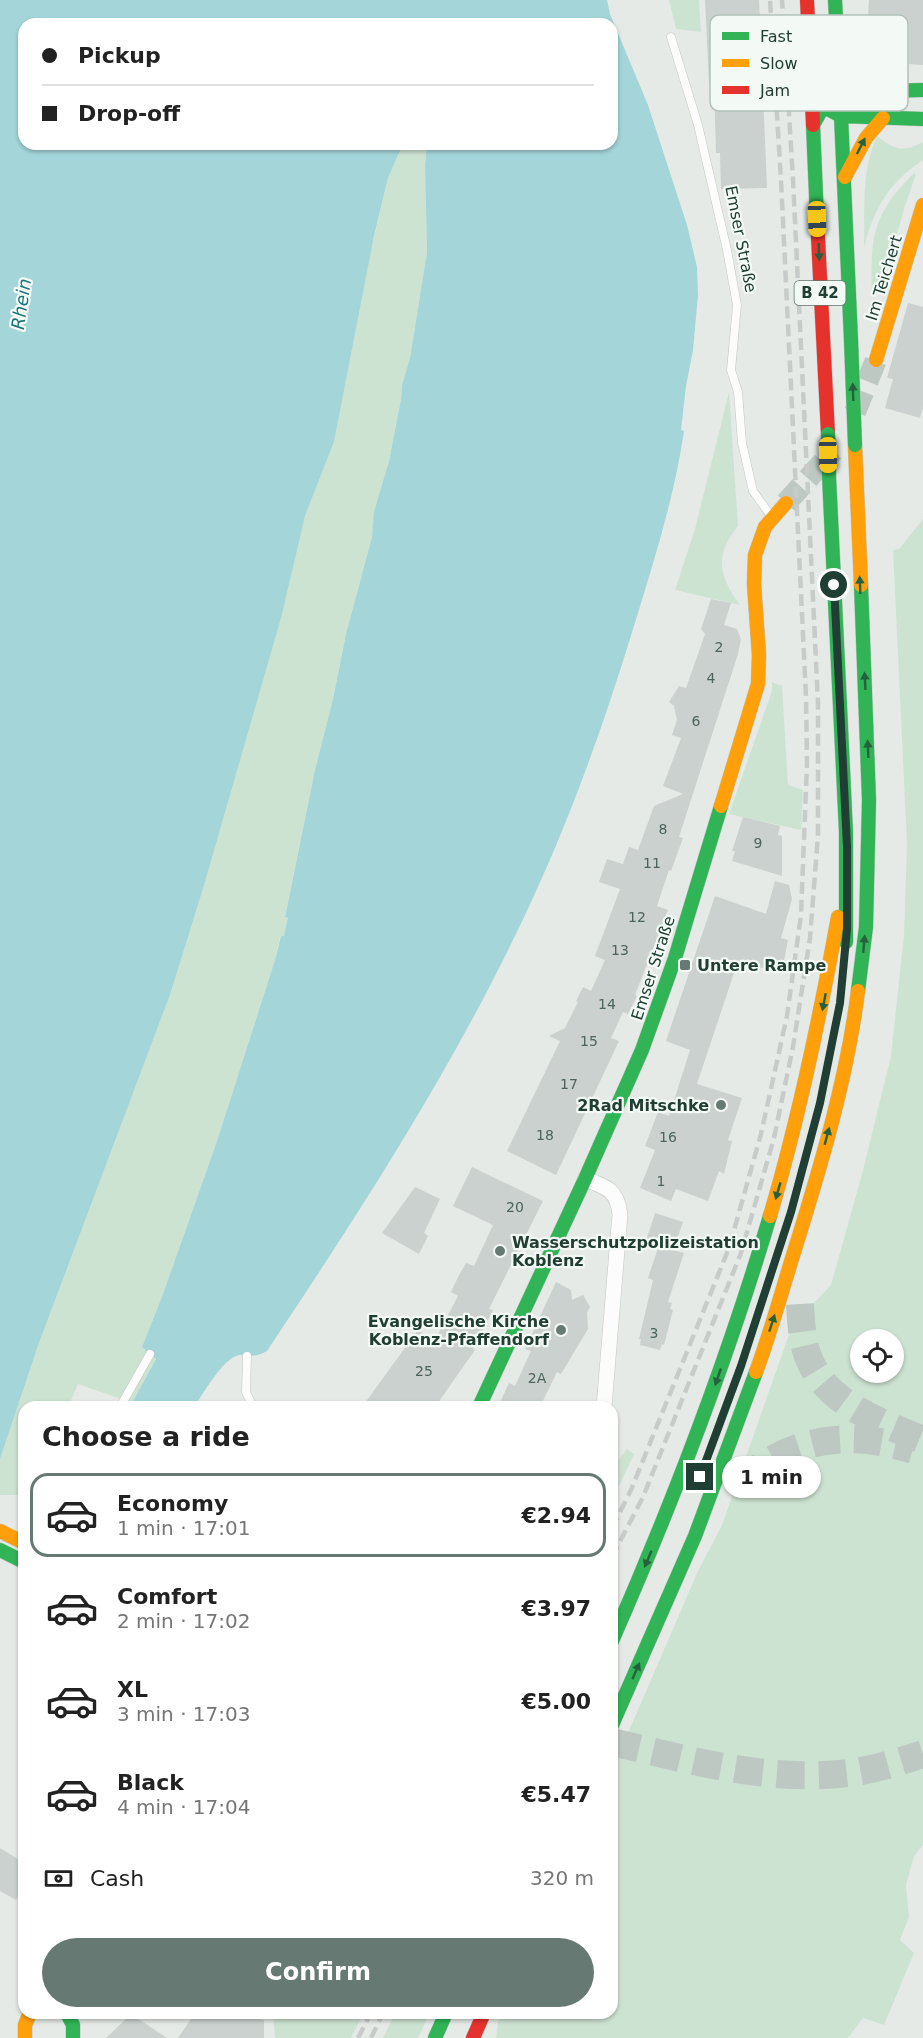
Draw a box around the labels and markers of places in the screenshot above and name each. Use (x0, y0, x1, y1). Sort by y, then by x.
place label: Untere Rampe (697, 956, 826, 975)
marker: Untere Rampe (678, 958, 692, 972)
place label: 2Rad Mitschke (577, 1096, 709, 1115)
marker: 2Rad Mitschke (714, 1098, 728, 1112)
place label: Wasserschutzpolizeistation Koblenz (512, 1233, 759, 1270)
marker: Wasserschutzpolizeistation Koblenz (493, 1244, 507, 1258)
place label: Evangelische Kirche Koblenz-Pfaffendorf (368, 1312, 550, 1349)
marker: Evangelische Kirche Koblenz-Pfaffendorf (554, 1323, 568, 1337)

